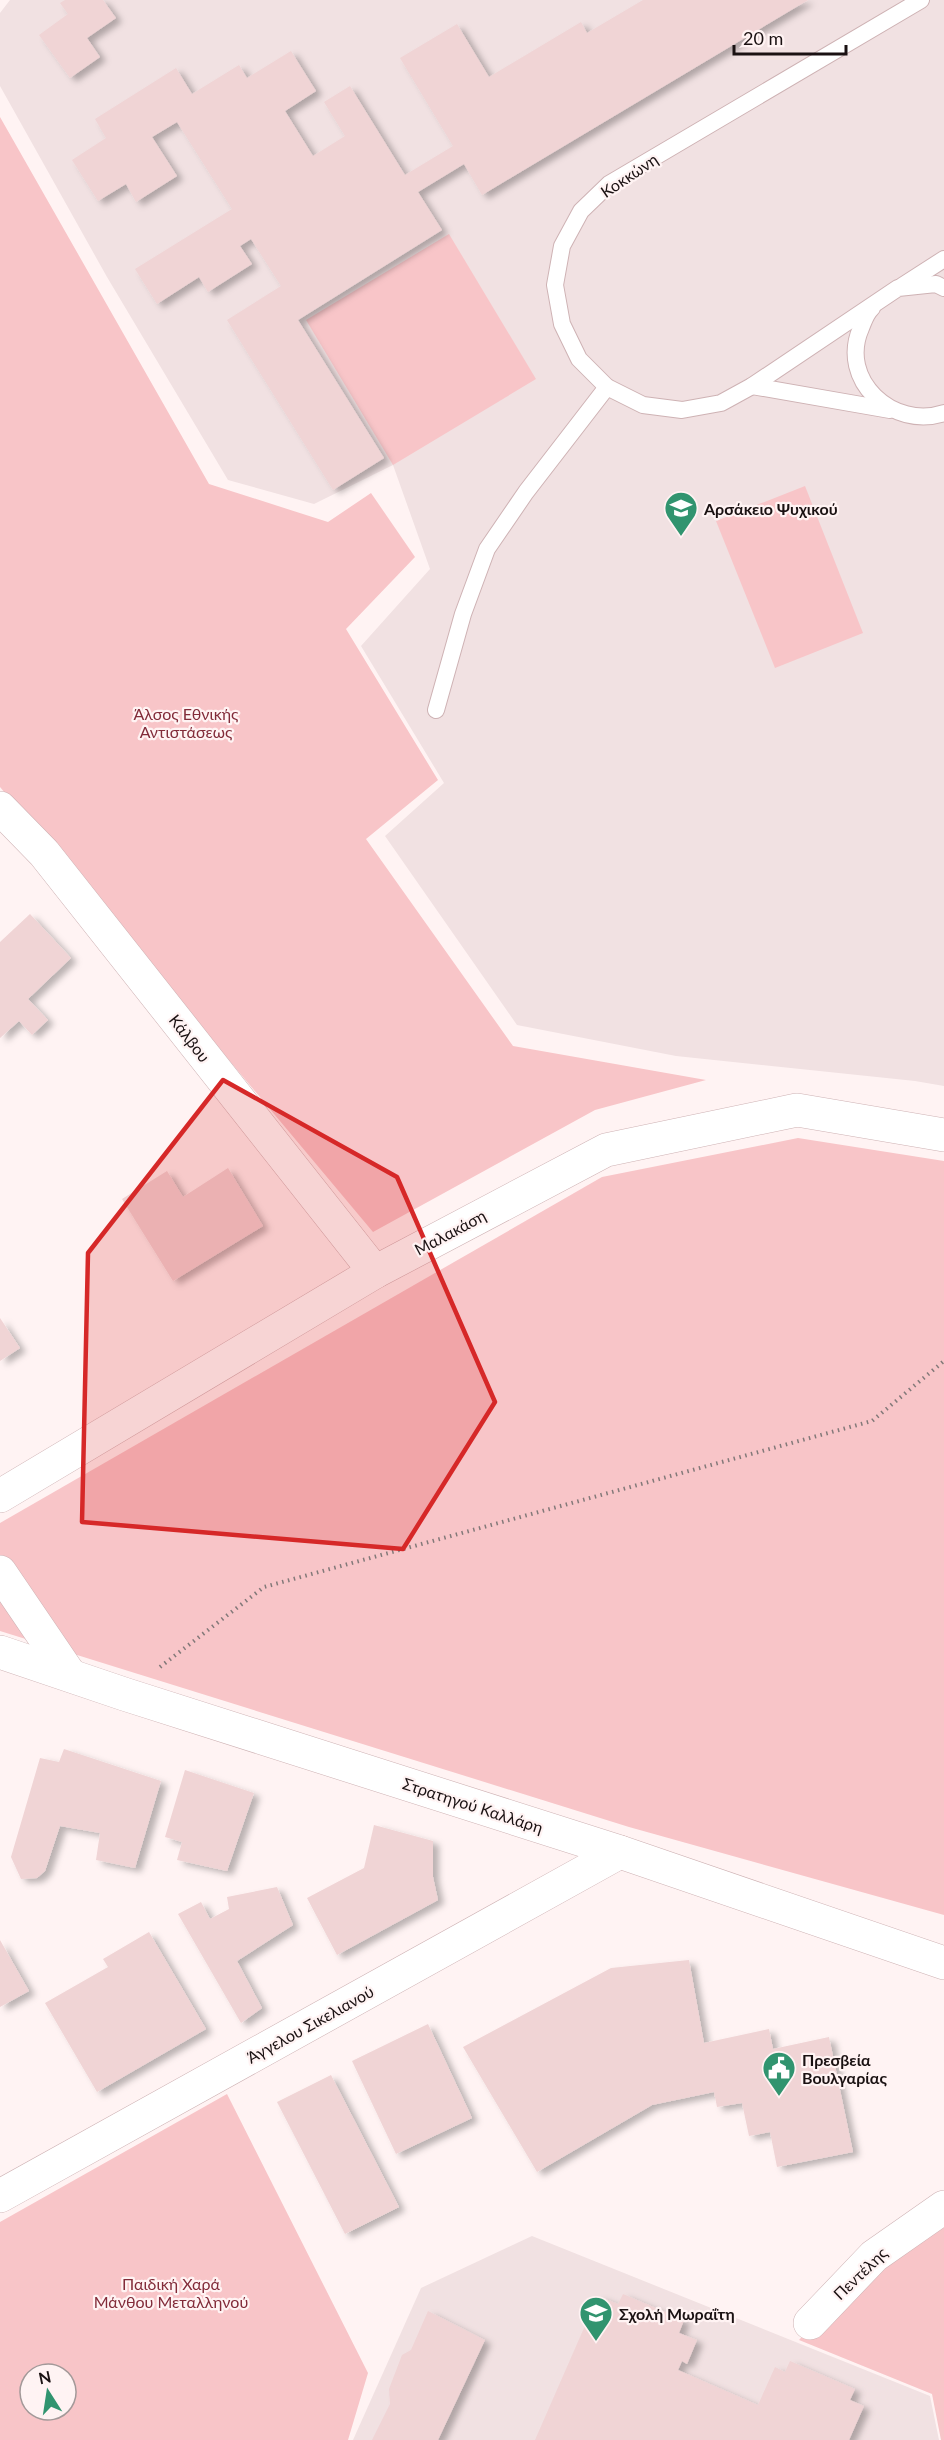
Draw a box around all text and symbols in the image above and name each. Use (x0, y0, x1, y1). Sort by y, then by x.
scale bar (734, 18, 846, 56)
text: 20 m (743, 27, 783, 49)
street label: Κοκκώνη (597, 149, 661, 201)
school or university icon: Αρσάκειο Ψυχικού (663, 490, 699, 537)
place label: Αρσάκειο Ψυχικού (703, 499, 838, 518)
park label: Άλσος Εθνικής Αντιστάσεως (133, 704, 239, 741)
street label: Κάλβου (166, 1010, 214, 1066)
street label: Μαλακάση (411, 1205, 489, 1259)
street label: Στρατηγού Καλλάρη (401, 1773, 545, 1837)
street label: Άγγελου Σικελιανού (243, 1981, 377, 2067)
public building icon: Πρεσβεία Βουλγαρίας (761, 2050, 797, 2097)
place label: Πρεσβεία Βουλγαρίας (802, 2050, 887, 2087)
street label: Πεντέλης (829, 2242, 891, 2303)
park label: Παιδική Χαρά Μάνθου Μεταλληνού (94, 2274, 248, 2311)
school or university icon: Σχολή Μωραΐτη (578, 2295, 614, 2342)
place label: Σχολή Μωραΐτη (619, 2304, 735, 2323)
north arrow (18, 2362, 78, 2422)
text: N (37, 2366, 53, 2387)

